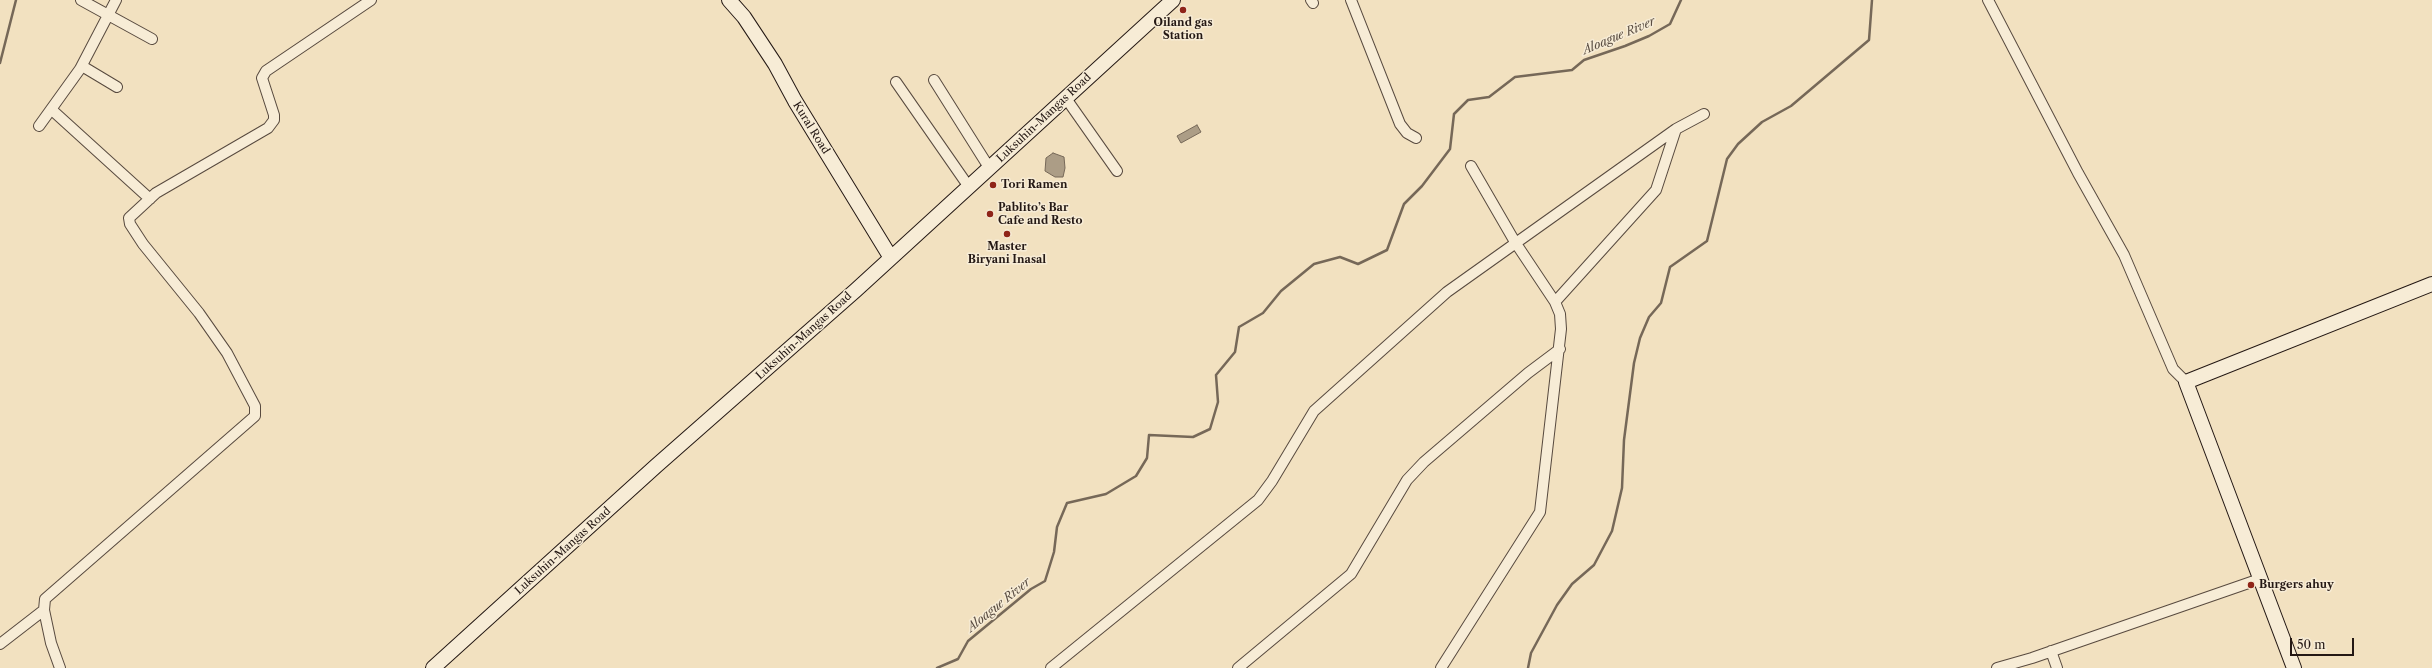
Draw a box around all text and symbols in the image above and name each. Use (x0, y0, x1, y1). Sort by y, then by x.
marker: Oiland gas Station (1178, 5, 1188, 15)
water label: Aloague River (1580, 14, 1658, 58)
place label: Oiland gas Station (1153, 16, 1213, 42)
street label: Luksuhin-Mangas Road (994, 71, 1094, 165)
street label: Kural Road (790, 99, 832, 157)
place label: Tori Ramen (1001, 178, 1067, 192)
marker: Tori Ramen (988, 180, 998, 190)
place label: Pablito’s Bar Cafe and Resto (998, 201, 1082, 227)
marker: Pablito’s Bar Cafe and Resto (985, 209, 995, 219)
marker: Master Biryani Inasal (1002, 229, 1012, 239)
place label: Master Biryani Inasal (968, 240, 1046, 266)
street label: Luksuhin-Mangas Road (753, 290, 855, 382)
street label: Luksuhin-Mangas Road (512, 505, 614, 597)
water label: Aloague River (964, 575, 1034, 635)
place label: Burgers ahuy (2259, 578, 2334, 592)
marker: Burgers ahuy (2246, 580, 2256, 590)
scale bar (2292, 630, 2356, 656)
text: 50 m (2297, 637, 2326, 652)

